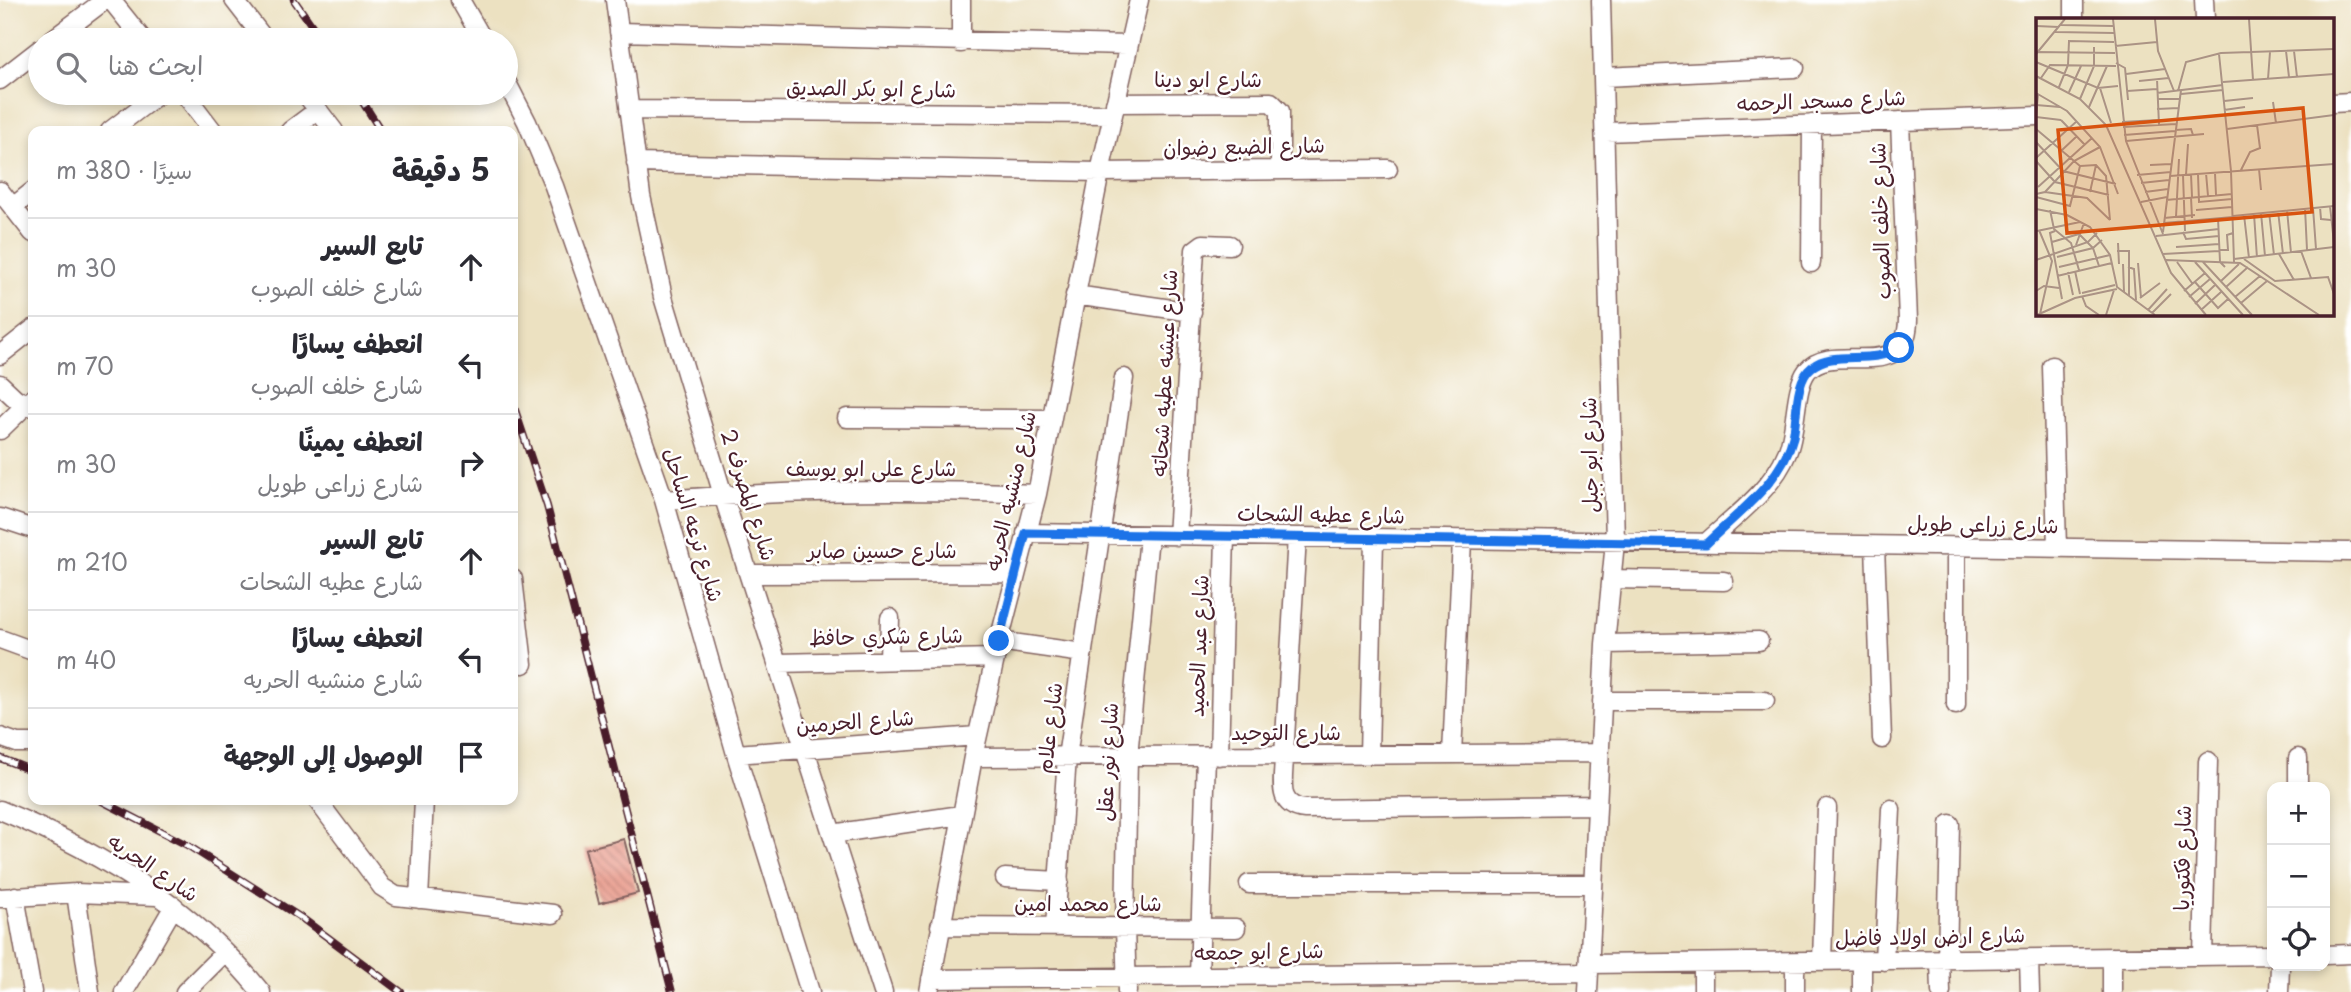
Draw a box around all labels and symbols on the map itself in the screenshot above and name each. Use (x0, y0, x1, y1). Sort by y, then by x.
inset map (2036, 18, 2334, 315)
street label: شارع ابو دينا (1154, 62, 1262, 95)
street label: شارع ابو بكر الصديق (786, 70, 956, 105)
street label: شارع مسجد الرحمه (1736, 80, 1906, 119)
street label: شارع الضبع رضوان (1163, 128, 1325, 163)
street label: شارع خلف الصوب (1860, 142, 1899, 300)
street label: شارع عيشه عطيه شحاته (1142, 268, 1185, 477)
route start (1883, 332, 1914, 363)
street label: شارع ابو جبل (1571, 397, 1606, 513)
street label: شارع منشيه الحريه (975, 407, 1044, 574)
street label: شارع المصرف 2 (713, 425, 786, 565)
street label: شارع ترعه الساحل (655, 443, 734, 606)
street label: شارع على ابو يوسف (786, 451, 956, 484)
street label: شارع عطيه الشحات (1237, 496, 1405, 531)
street label: شارع زراعى طويل (1907, 506, 2059, 541)
street label: شارع حسين صابر (805, 533, 957, 566)
street label: شارع عبد الحميد (1179, 574, 1216, 718)
street label: شارع شكري حافظ (809, 618, 963, 653)
route end (983, 625, 1014, 656)
street label: شارع علام (1027, 680, 1071, 775)
street label: شارع الحرمين (795, 700, 915, 741)
street label: شارع نور عقل (1087, 702, 1126, 822)
street label: شارع التوحيد (1231, 715, 1341, 748)
street label: شارع فكتوريا (2164, 805, 2199, 911)
street label: شارع الحريه (102, 824, 206, 909)
street label: شارع محمد امين (1014, 886, 1162, 919)
street label: شارع ارض اولاد فاضل (1835, 917, 2025, 954)
street label: شارع ابو جمعه (1194, 933, 1324, 968)

